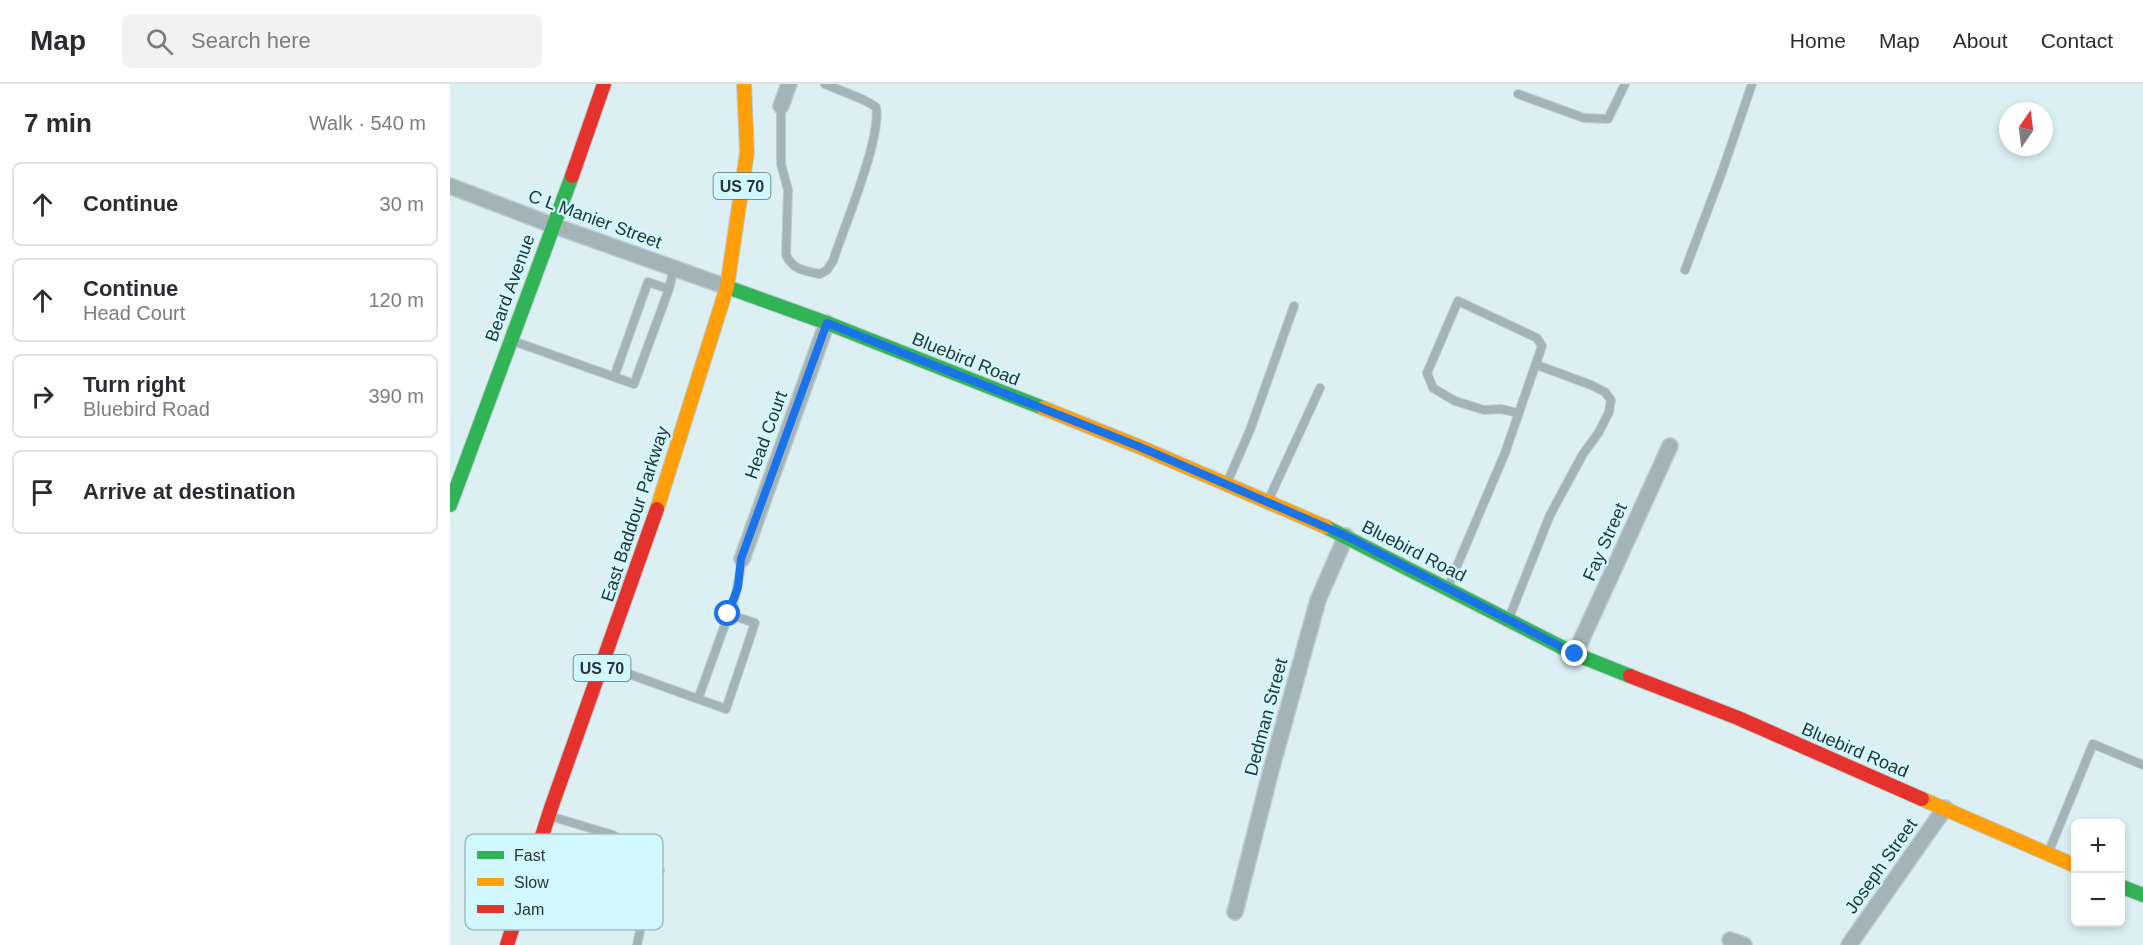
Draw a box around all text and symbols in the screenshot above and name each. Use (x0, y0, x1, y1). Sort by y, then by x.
search box (122, 14, 542, 68)
text: Map (30, 25, 86, 56)
icon: search (143, 25, 176, 58)
text: Search here (191, 28, 311, 53)
text: Home (1790, 29, 1846, 52)
text: Map (1879, 29, 1920, 52)
text: About (1953, 29, 2008, 52)
text: Contact (2041, 29, 2113, 52)
north arrow (1999, 102, 2053, 156)
text: 7 min (24, 108, 92, 138)
text: Walk · 540 m (309, 112, 426, 134)
road number: US 70 (714, 173, 770, 199)
street label: C L Manier Street (526, 186, 664, 252)
icon: ahead (26, 188, 59, 221)
text: Continue (83, 191, 178, 216)
text: 30 m (380, 193, 424, 215)
street label: Beard Avenue (481, 232, 539, 344)
text: Continue (83, 276, 178, 301)
icon: ahead (26, 284, 59, 317)
text: 120 m (368, 289, 424, 311)
text: Head Court (83, 302, 185, 324)
street label: Bluebird Road (909, 328, 1023, 390)
text: Turn right (83, 372, 185, 397)
icon: right (26, 380, 59, 413)
text: 390 m (368, 385, 424, 407)
street label: Head Court (741, 388, 791, 482)
text: Bluebird Road (83, 398, 210, 420)
street label: East Baddour Parkway (597, 424, 673, 604)
icon: arrive (26, 476, 59, 509)
text: Arrive at destination (83, 479, 296, 504)
street label: Fay Street (1579, 500, 1631, 584)
street label: Bluebird Road (1359, 516, 1469, 586)
route start (714, 600, 740, 626)
route end (1561, 640, 1587, 666)
road number: US 70 (574, 655, 630, 681)
street label: Dedman Street (1241, 656, 1291, 778)
street label: Bluebird Road (1799, 719, 1911, 781)
street label: Joseph Street (1841, 815, 1921, 917)
map controls (2071, 819, 2125, 927)
button: + (2071, 819, 2125, 873)
legend (465, 834, 663, 930)
text: Fast (514, 847, 546, 864)
button: − (2071, 873, 2125, 927)
text: Slow (514, 874, 549, 891)
text: Jam (514, 901, 544, 918)

